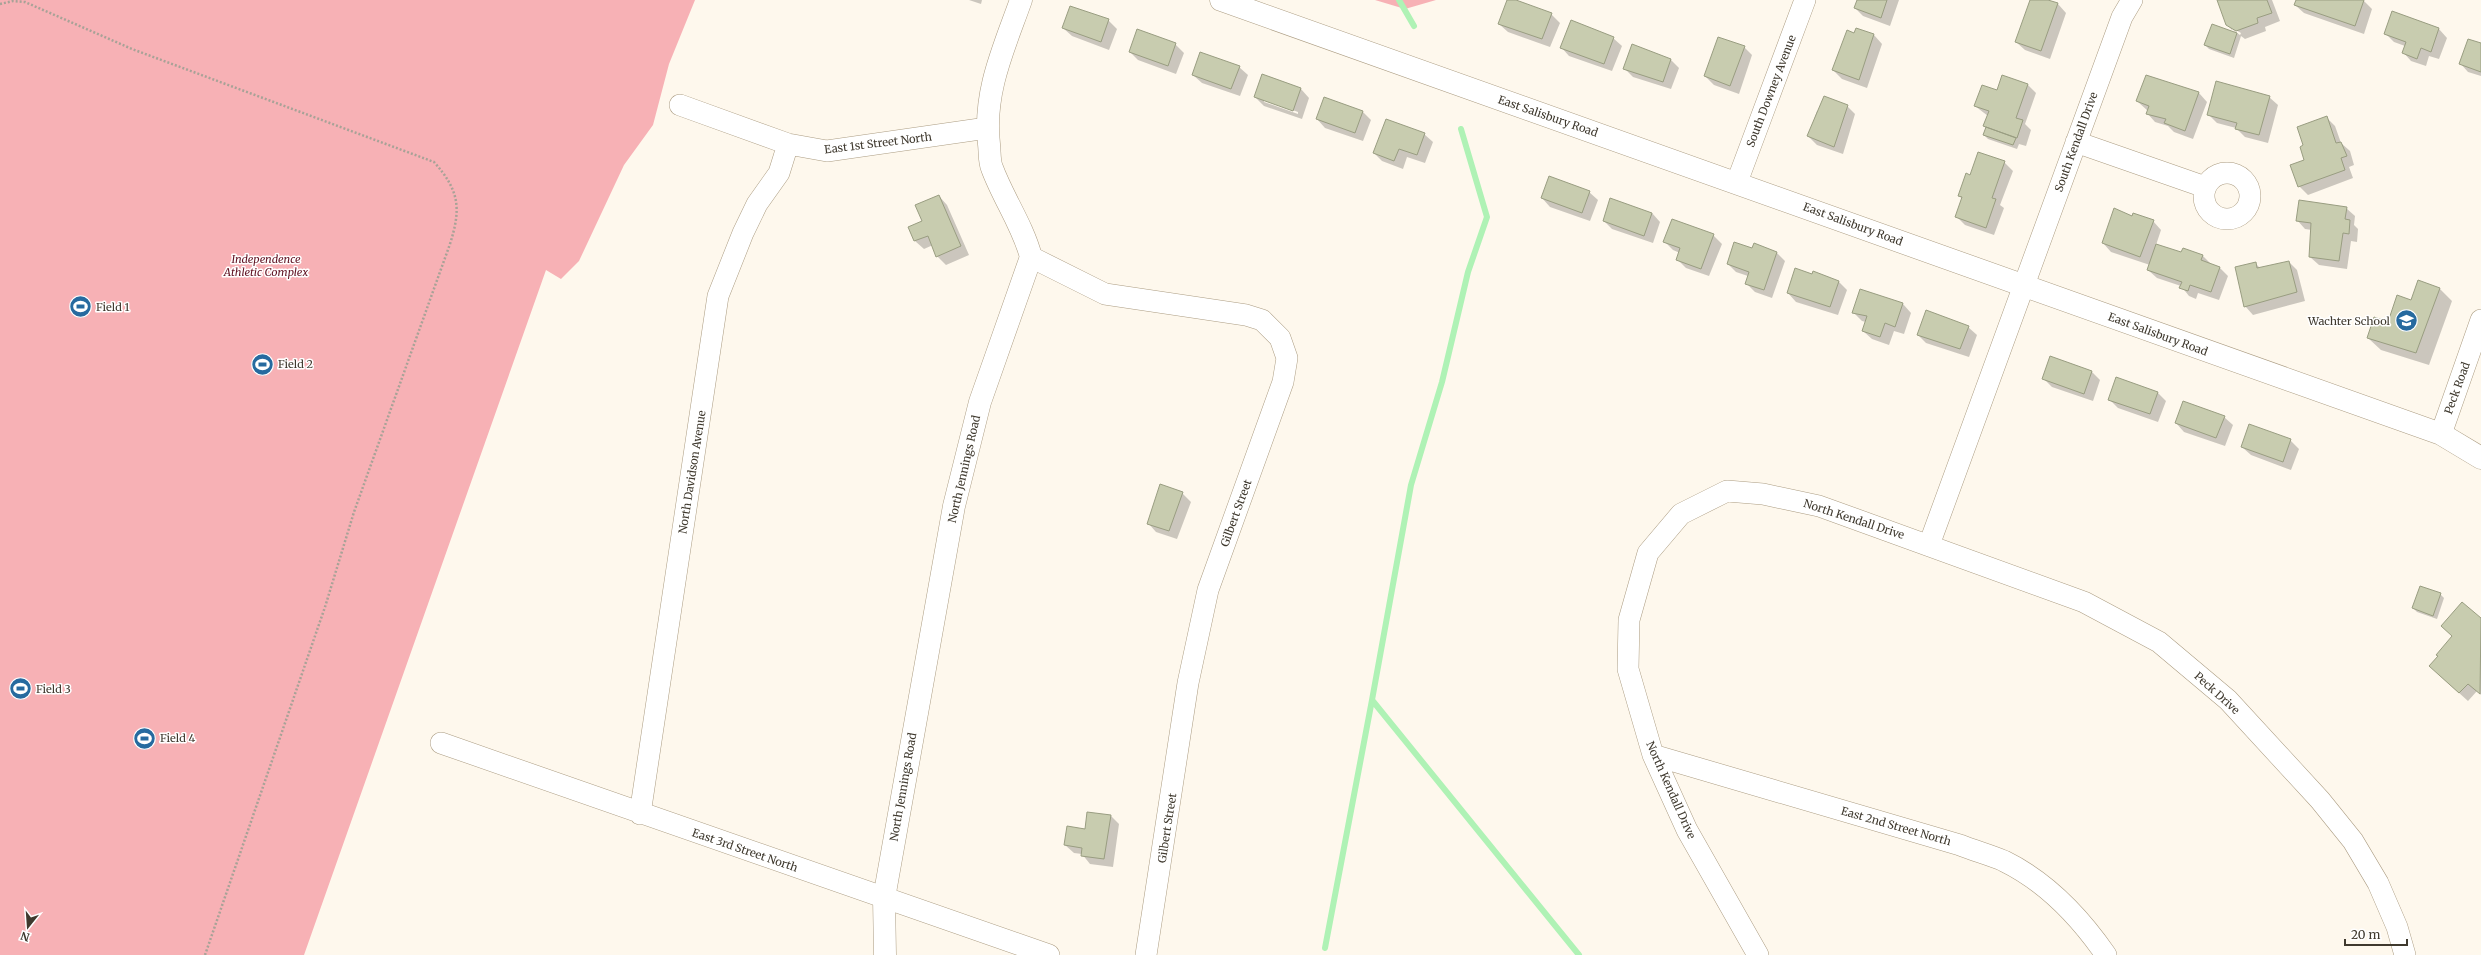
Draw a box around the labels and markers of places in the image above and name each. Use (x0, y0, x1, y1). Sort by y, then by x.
sports icon: Field 1 (67, 294, 93, 320)
place label: Field 1 (96, 300, 129, 314)
school or university icon: Wachter School (2393, 308, 2419, 334)
place label: Wachter School (2307, 314, 2391, 328)
sports icon: Field 2 (250, 351, 276, 377)
place label: Field 2 (278, 357, 313, 371)
sports icon: Field 3 (7, 676, 33, 702)
place label: Field 3 (36, 682, 71, 696)
sports icon: Field 4 (131, 725, 157, 751)
place label: Field 4 (160, 731, 195, 745)

